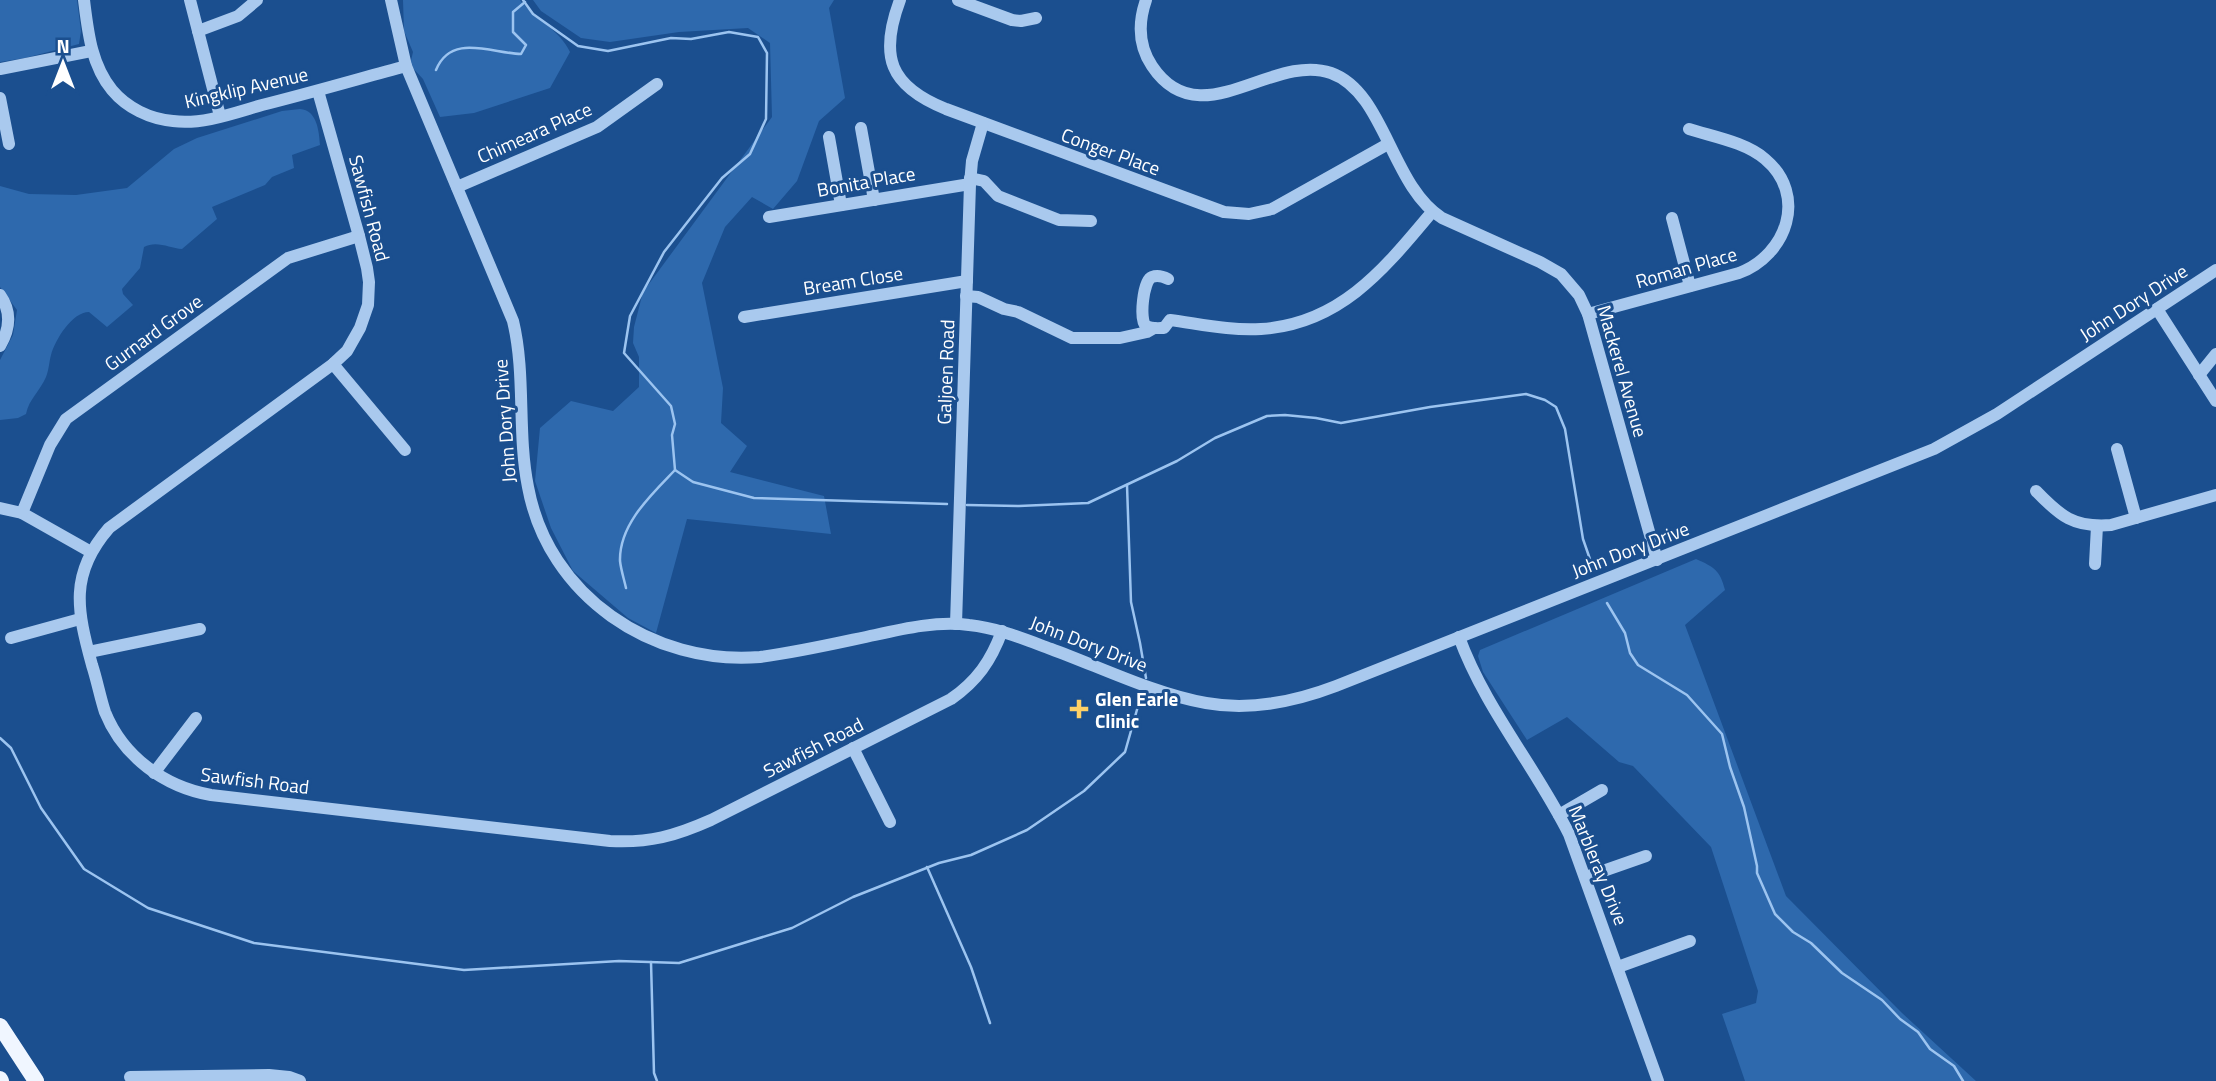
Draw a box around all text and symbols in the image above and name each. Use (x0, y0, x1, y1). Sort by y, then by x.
north arrow (28, 28, 98, 98)
text: N (56, 31, 70, 60)
street label: Kingklip Avenue (181, 59, 311, 115)
street label: Chimeara Place (472, 94, 596, 170)
street label: Conger Place (1057, 120, 1165, 182)
street label: Sawfish Road (342, 152, 398, 264)
street label: Bonita Place (815, 158, 917, 204)
street label: Roman Place (1632, 239, 1740, 295)
street label: John Dory Drive (2073, 256, 2193, 348)
street label: Bream Close (801, 258, 905, 302)
street label: Gurnard Grove (98, 286, 208, 378)
street label: Mackerel Avenue (1590, 302, 1656, 440)
street label: Galjoen Road (929, 319, 961, 425)
street label: John Dory Drive (485, 358, 523, 484)
street label: John Dory Drive (1567, 513, 1693, 585)
street label: John Dory Drive (1026, 607, 1152, 679)
place label: Glen Earle Clinic (1095, 684, 1179, 735)
marker: Glen Earle Clinic (1069, 699, 1089, 719)
street label: Sawfish Road (758, 709, 868, 785)
street label: Sawfish Road (199, 759, 311, 801)
street label: Marbleray Drive (1562, 801, 1636, 929)

